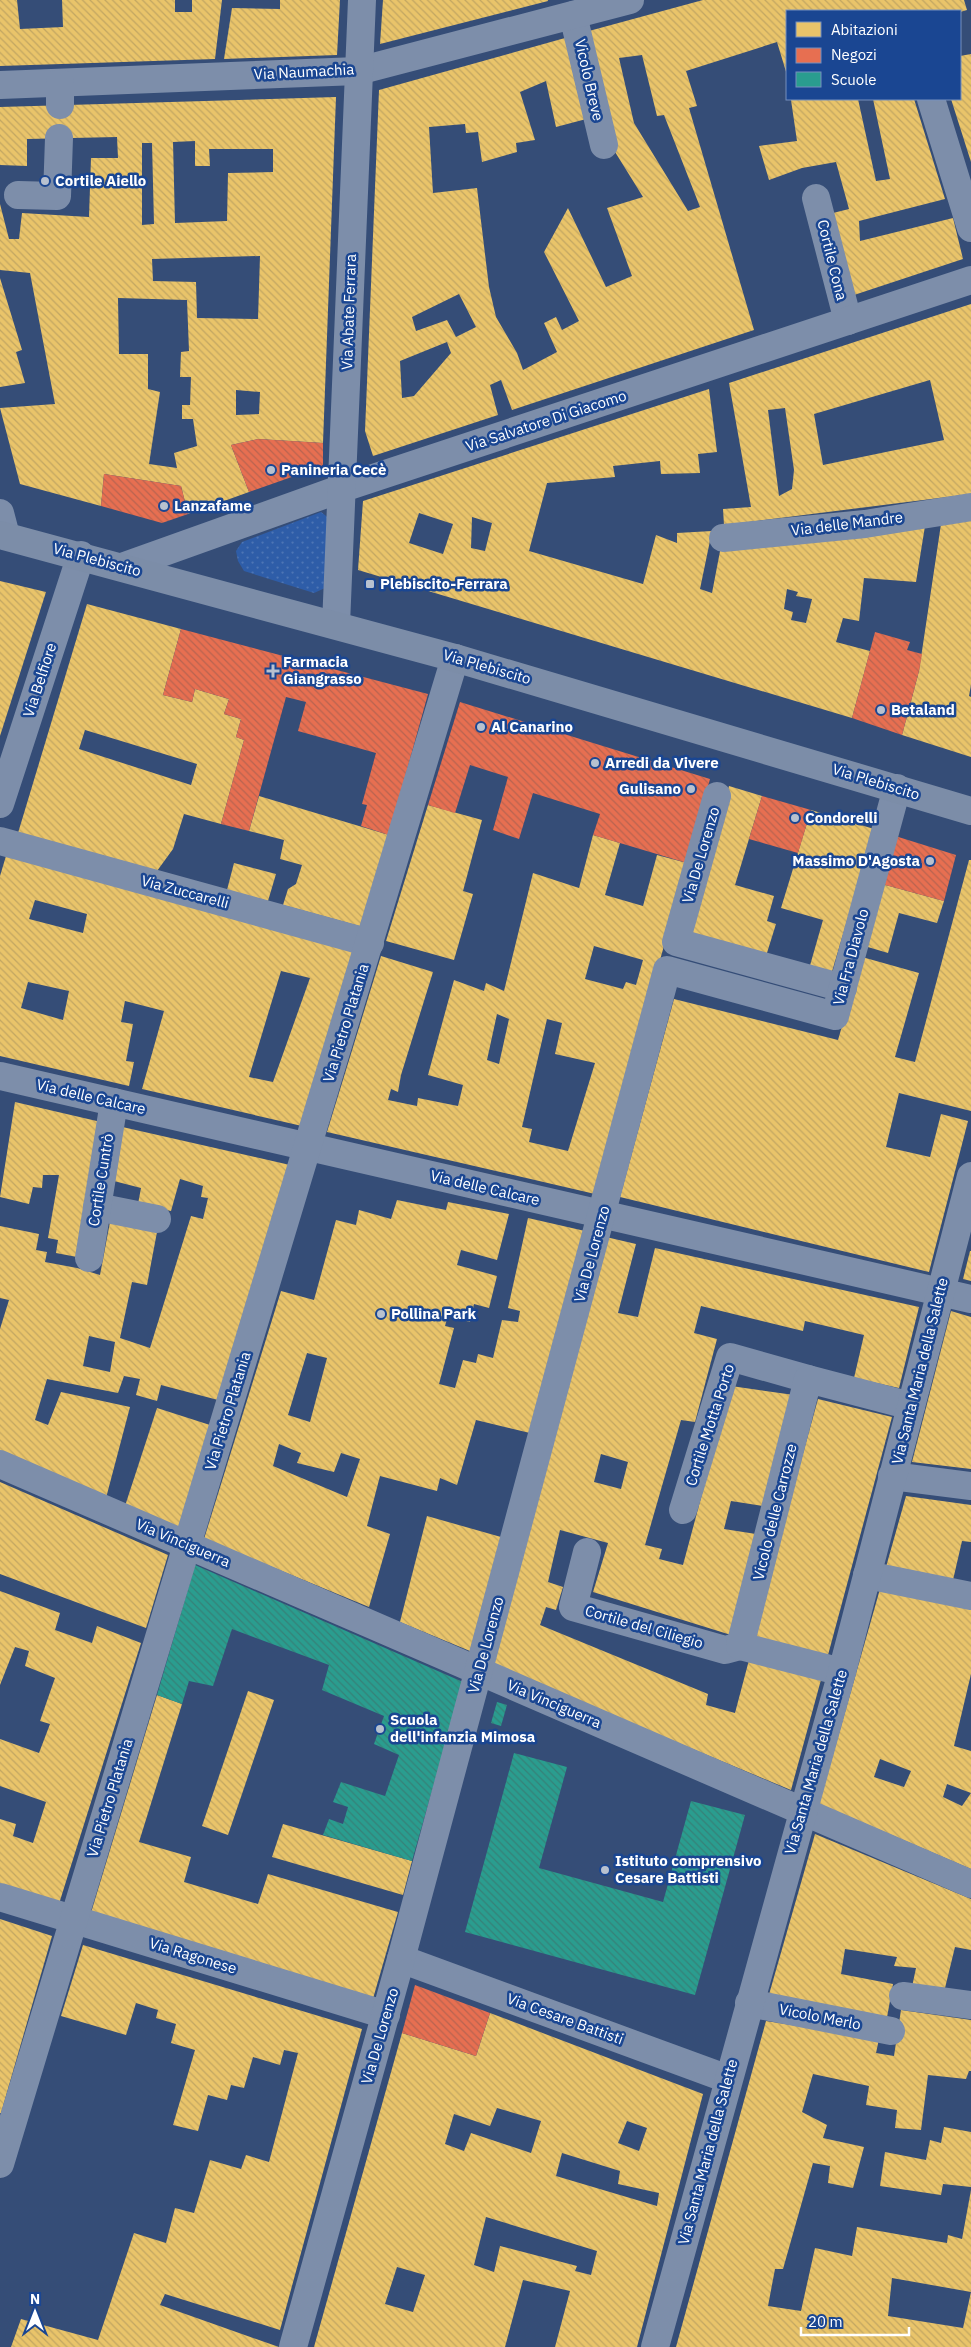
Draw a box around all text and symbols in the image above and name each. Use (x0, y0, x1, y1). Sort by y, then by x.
legend (786, 10, 961, 100)
text: Abitazioni (831, 20, 898, 39)
street label: Vicolo Breve (571, 37, 608, 123)
text: Negozi (831, 45, 877, 64)
street label: Via Naumachia (253, 59, 355, 84)
text: Scuole (831, 70, 877, 89)
place label: Cortile Aiello (55, 171, 146, 190)
marker: Cortile Aiello (39, 175, 51, 187)
street label: Cortile Cona (813, 218, 852, 302)
street label: Via Abate Ferrara (337, 253, 360, 370)
street label: Via Salvatore Di Giacomo (463, 386, 629, 456)
place label: Panineria Cecè (281, 460, 386, 479)
marker: Panineria Cecè (265, 464, 277, 476)
place label: Lanzafame (174, 496, 252, 515)
marker: Lanzafame (158, 500, 170, 512)
street label: Via delle Mandre (790, 507, 904, 540)
street label: Via Plebiscito (51, 539, 143, 580)
place label: Plebiscito-Ferrara (380, 574, 508, 593)
marker: Plebiscito-Ferrara (364, 578, 376, 590)
street label: Via Belfiore (19, 640, 60, 719)
street label: Via Plebiscito (441, 645, 533, 688)
place label: Farmacia Giangrasso (283, 652, 362, 688)
marker: Farmacia Giangrasso (267, 665, 279, 677)
place label: Betaland (891, 700, 955, 719)
marker: Betaland (875, 704, 887, 716)
place label: Al Canarino (491, 717, 573, 736)
marker: Al Canarino (475, 721, 487, 733)
place label: Arredi da Vivere (605, 753, 719, 772)
marker: Arredi da Vivere (589, 757, 601, 769)
street label: Via Plebiscito (830, 759, 922, 804)
place label: Gulisano (619, 779, 681, 798)
marker: Gulisano (685, 783, 697, 795)
street label: Via De Lorenzo (678, 804, 723, 905)
place label: Condorelli (805, 808, 877, 827)
marker: Condorelli (789, 812, 801, 824)
place label: Massimo D'Agosta (792, 851, 920, 870)
marker: Massimo D'Agosta (924, 855, 936, 867)
street label: Via Zuccarelli (139, 871, 231, 912)
street label: Via Fra Diavolo (828, 906, 873, 1007)
street label: Via Pietro Platania (318, 961, 373, 1084)
street label: Via delle Calcare (34, 1075, 148, 1118)
street label: Cortile Cuntrò (84, 1132, 117, 1228)
street label: Via delle Calcare (428, 1166, 542, 1209)
street label: Via De Lorenzo (569, 1203, 614, 1304)
street label: Via Santa Maria della Salette (887, 1276, 952, 1466)
place label: Pollina Park (391, 1304, 476, 1323)
marker: Pollina Park (375, 1308, 387, 1320)
street label: Via Pietro Platania (200, 1349, 255, 1472)
street label: Cortile Motta Porto (681, 1361, 738, 1488)
street label: Vicolo delle Carrozze (748, 1442, 801, 1582)
street label: Via Vinciguerra (133, 1514, 233, 1571)
street label: Via De Lorenzo (463, 1594, 508, 1695)
street label: Cortile del Ciliegio (583, 1601, 705, 1652)
street label: Via Santa Maria della Salette (780, 1667, 851, 1857)
street label: Via Vinciguerra (504, 1675, 604, 1732)
place label: Scuola dell'infanzia Mimosa (390, 1710, 536, 1746)
marker: Scuola dell'infanzia Mimosa (374, 1723, 386, 1735)
street label: Via Pietro Platania (82, 1736, 137, 1859)
place label: Istituto comprensivo Cesare Battisti (615, 1851, 762, 1887)
marker: Istituto comprensivo Cesare Battisti (599, 1864, 611, 1876)
street label: Via Ragonese (147, 1933, 239, 1978)
street label: Via De Lorenzo (357, 1985, 402, 2086)
street label: Via Cesare Battisti (504, 1989, 626, 2048)
street label: Vicolo Merlo (777, 1999, 863, 2034)
street label: Via Santa Maria della Salette (674, 2057, 741, 2247)
north arrow (10, 2287, 60, 2337)
text: N (30, 2290, 40, 2308)
scale bar (801, 2304, 908, 2336)
text: 20 m (808, 2312, 843, 2331)

